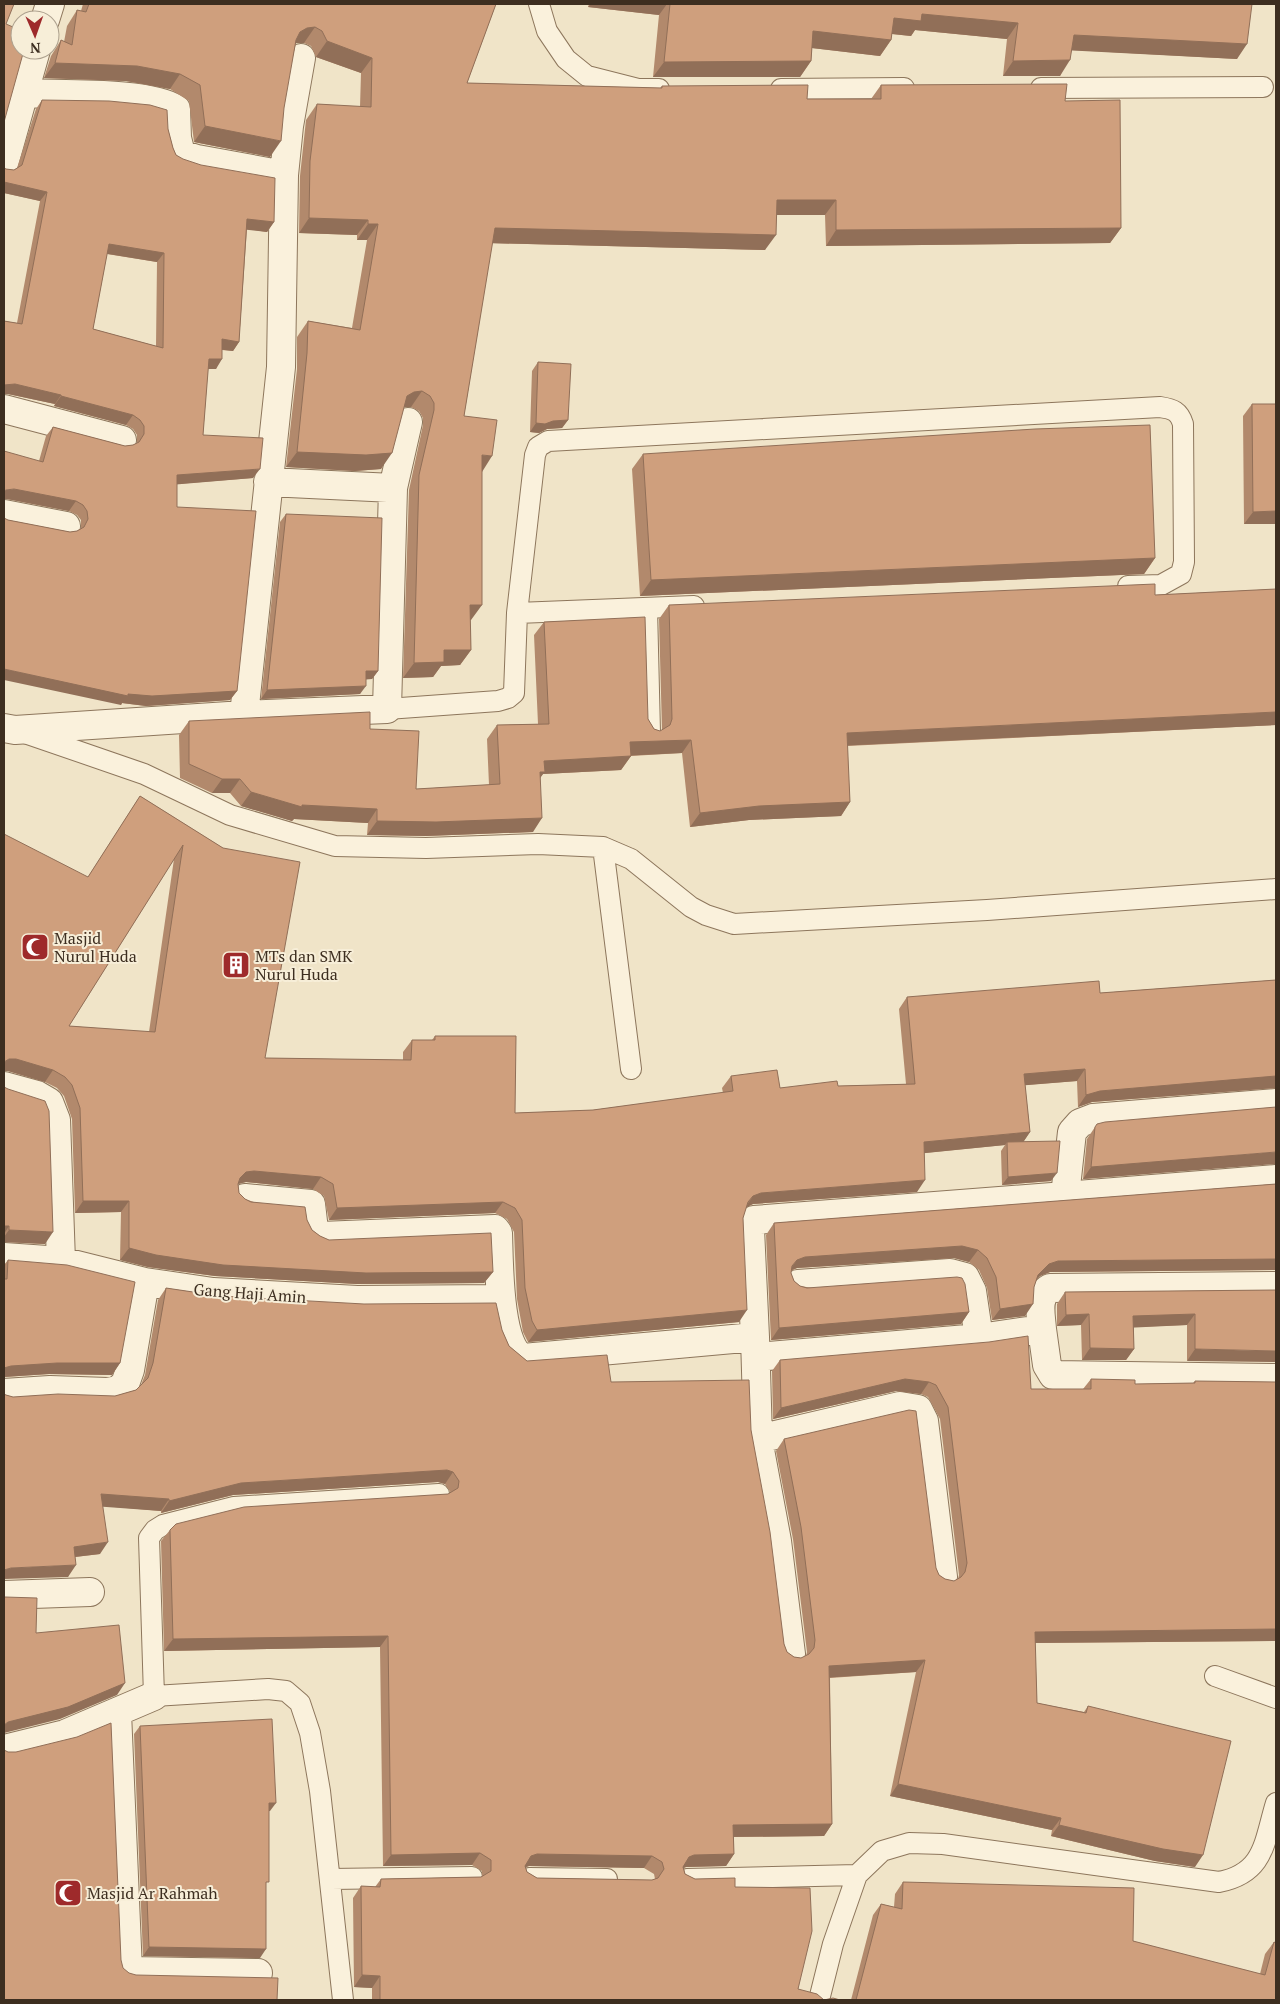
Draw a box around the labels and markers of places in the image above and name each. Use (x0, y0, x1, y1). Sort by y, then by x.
place label: Masjid Nurul Huda (54, 927, 137, 967)
mosque icon: Masjid Nurul Huda (20, 932, 50, 962)
place label: MTs dan SMK Nurul Huda (255, 945, 353, 985)
building icon: MTs dan SMK Nurul Huda (221, 950, 251, 980)
mosque icon: Masjid Ar Rahmah (53, 1878, 83, 1908)
place label: Masjid Ar Rahmah (87, 1882, 218, 1904)

